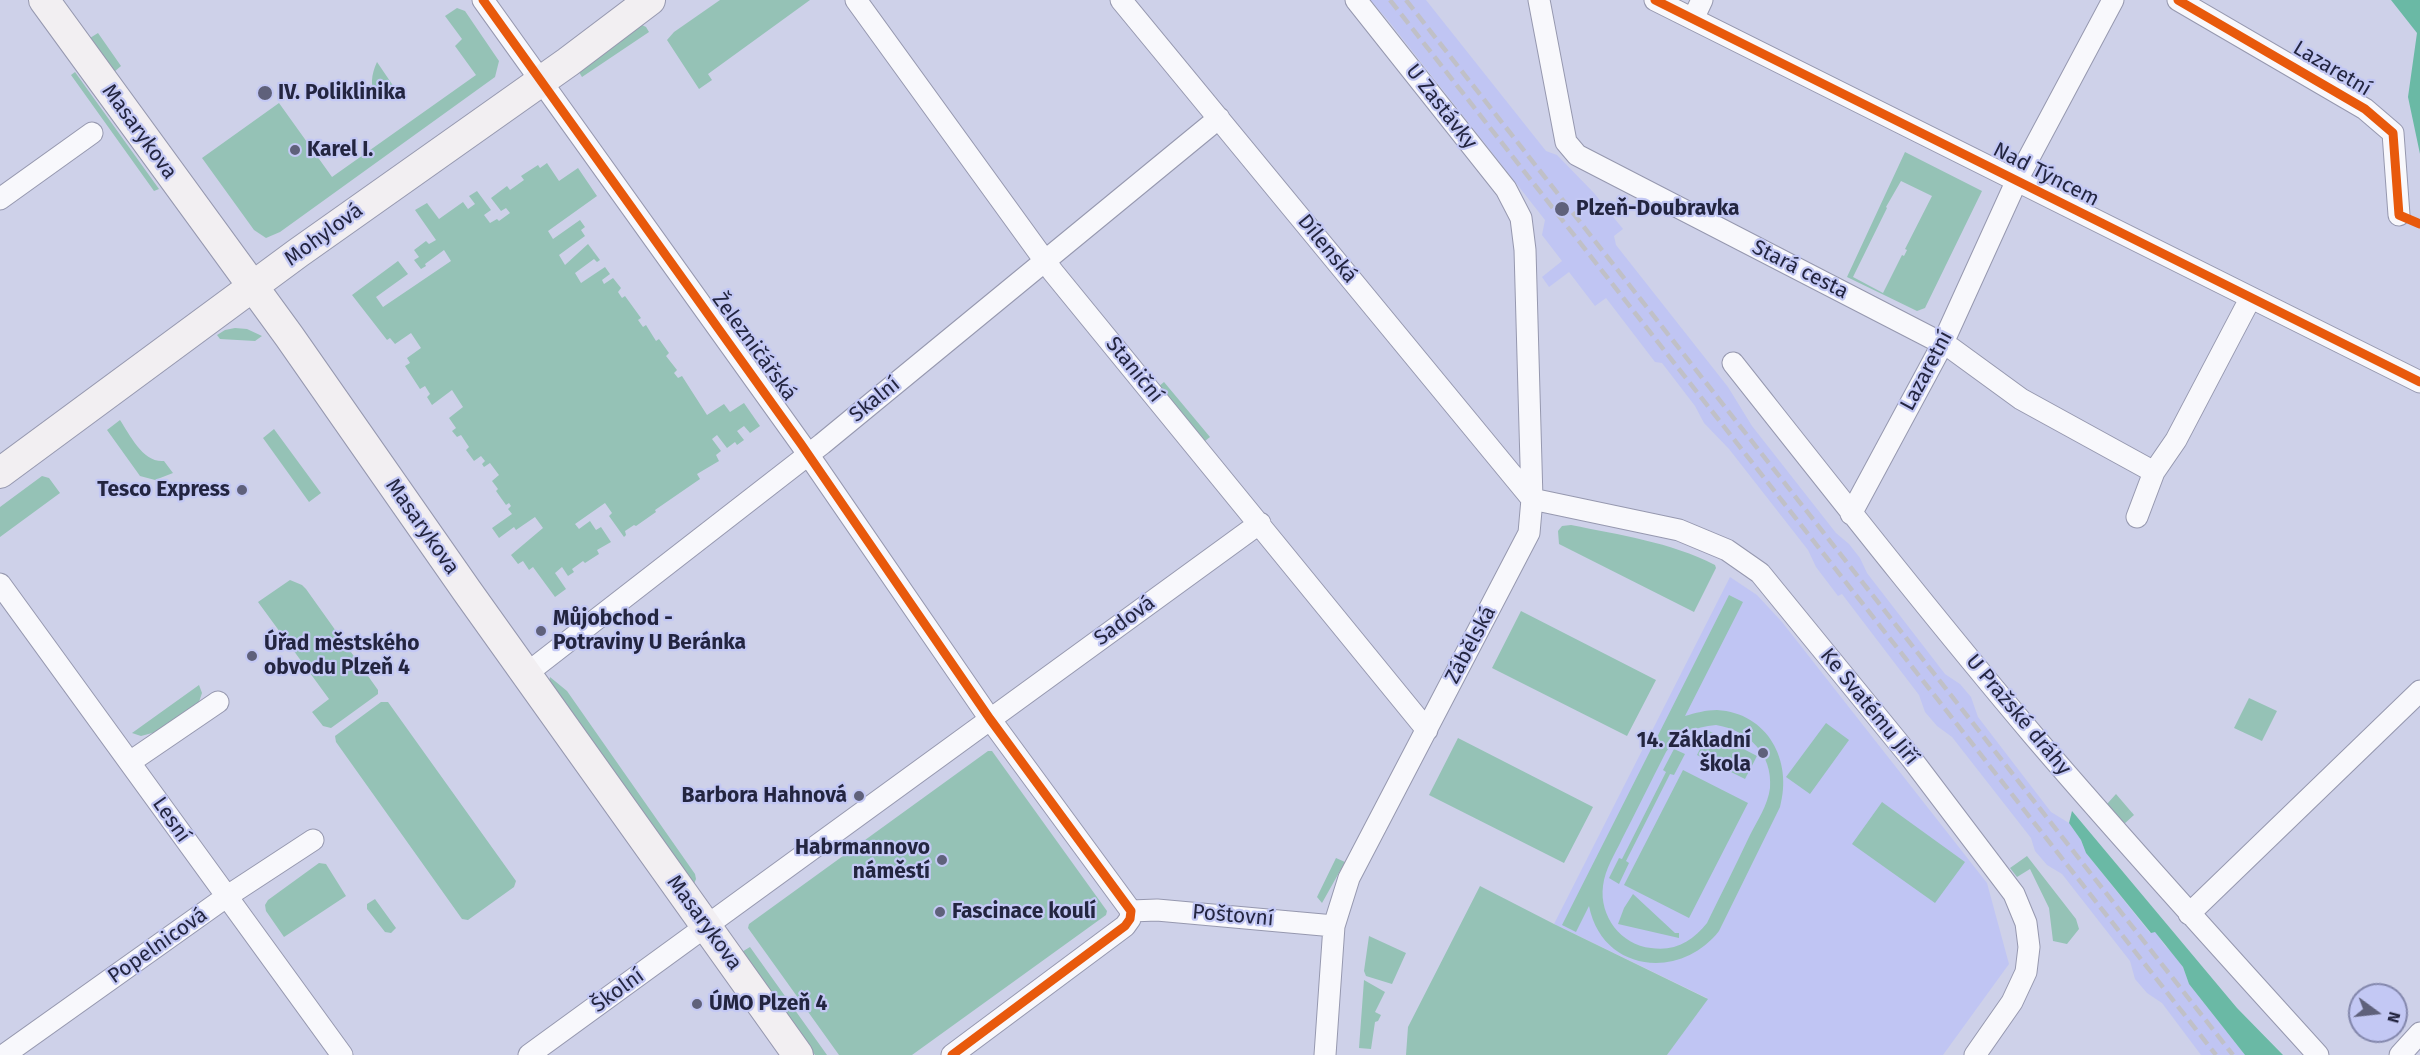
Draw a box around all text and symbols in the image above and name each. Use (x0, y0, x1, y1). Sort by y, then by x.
street label: Lazaretní (2288, 36, 2376, 102)
street label: U Zastávky (1400, 59, 1482, 155)
street label: Masarykova (96, 80, 182, 184)
place label: IV. Poliklinika (278, 80, 406, 106)
marker: IV. Poliklinika (256, 84, 274, 102)
place label: Karel I. (307, 137, 373, 163)
street label: Nad Týncem (1989, 138, 2103, 212)
marker: Karel I. (288, 143, 302, 157)
place label: Plzeň-Doubravka (1576, 196, 1739, 222)
street label: Mohylová (280, 198, 368, 272)
marker: Plzeň-Doubravka (1553, 200, 1571, 218)
street label: Dílenská (1292, 210, 1362, 288)
street label: Stará cesta (1748, 235, 1852, 305)
street label: Železničářská (706, 288, 802, 406)
street label: Lazaretní (1896, 327, 1958, 415)
street label: Staniční (1100, 332, 1168, 408)
street label: Skalní (845, 372, 905, 428)
street label: Masarykova (380, 474, 464, 580)
place label: Tesco Express (97, 477, 230, 503)
marker: Tesco Express (235, 483, 249, 497)
street label: Sadová (1090, 591, 1160, 651)
street label: Zábělská (1440, 602, 1502, 688)
place label: Můjobchod - Potraviny U Beránka (553, 606, 746, 656)
marker: Můjobchod - Potraviny U Beránka (534, 624, 548, 638)
place label: Úřad městského obvodu Plzeň 4 (264, 631, 419, 681)
street label: Ke Svatému Jiří (1814, 644, 1924, 770)
marker: Úřad městského obvodu Plzeň 4 (245, 649, 259, 663)
street label: U Pražské dráhy (1960, 649, 2076, 781)
place label: 14. Základní škola (1637, 728, 1751, 778)
marker: 14. Základní škola (1756, 746, 1770, 760)
place label: Barbora Hahnová (681, 783, 847, 809)
marker: Barbora Hahnová (852, 789, 866, 803)
street label: Lesní (147, 793, 195, 847)
place label: Habrmannovo náměstí (795, 835, 930, 885)
marker: Habrmannovo náměstí (935, 853, 949, 867)
street label: Masarykova (661, 871, 747, 975)
place label: Fascinace koulí (952, 899, 1096, 925)
street label: Poštovní (1191, 900, 1275, 932)
street label: Popelnicová (104, 903, 212, 989)
marker: Fascinace koulí (933, 905, 947, 919)
street label: Školní (587, 964, 649, 1018)
north arrow (2348, 983, 2408, 1043)
place label: ÚMO Plzeň 4 (709, 991, 827, 1017)
marker: ÚMO Plzeň 4 (690, 997, 704, 1011)
text: N (2383, 1010, 2404, 1025)

